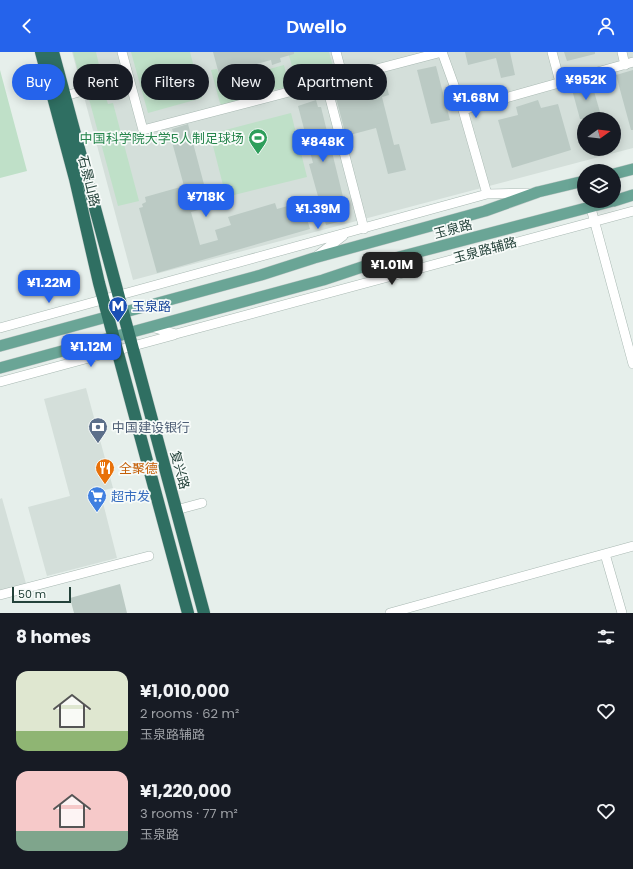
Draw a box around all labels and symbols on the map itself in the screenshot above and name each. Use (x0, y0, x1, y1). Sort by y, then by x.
pin: ¥952K (558, 67, 614, 101)
pin: ¥1.68M (443, 85, 509, 119)
north arrow (577, 112, 621, 156)
sports icon: 中国科学院大学5人制足球场 (247, 127, 269, 155)
place label: 中国科学院大学5人制足球场 (80, 129, 244, 148)
pin: ¥848K (295, 129, 351, 163)
street label: 石景山路 (73, 153, 105, 209)
pin: ¥718K (178, 184, 234, 218)
pin: ¥1.39M (285, 196, 351, 230)
street label: 玉泉路 (432, 215, 474, 243)
street label: 玉泉路辅路 (451, 232, 519, 268)
pin: ¥1.01M (359, 252, 425, 286)
pin: ¥1.22M (16, 270, 82, 304)
metro station icon: 玉泉路 (107, 295, 129, 323)
place label: 玉泉路 (132, 297, 171, 316)
pin: ¥1.12M (58, 334, 124, 368)
bank icon: 中国建设银行 (87, 416, 109, 444)
place label: 中国建设银行 (112, 418, 190, 437)
street label: 复兴路 (166, 449, 194, 491)
restaurant icon: 全聚德 (94, 457, 116, 485)
place label: 全聚德 (119, 459, 158, 478)
supermarket icon: 超市发 (86, 485, 108, 513)
place label: 超市发 (111, 487, 150, 506)
scale bar (12, 585, 71, 604)

